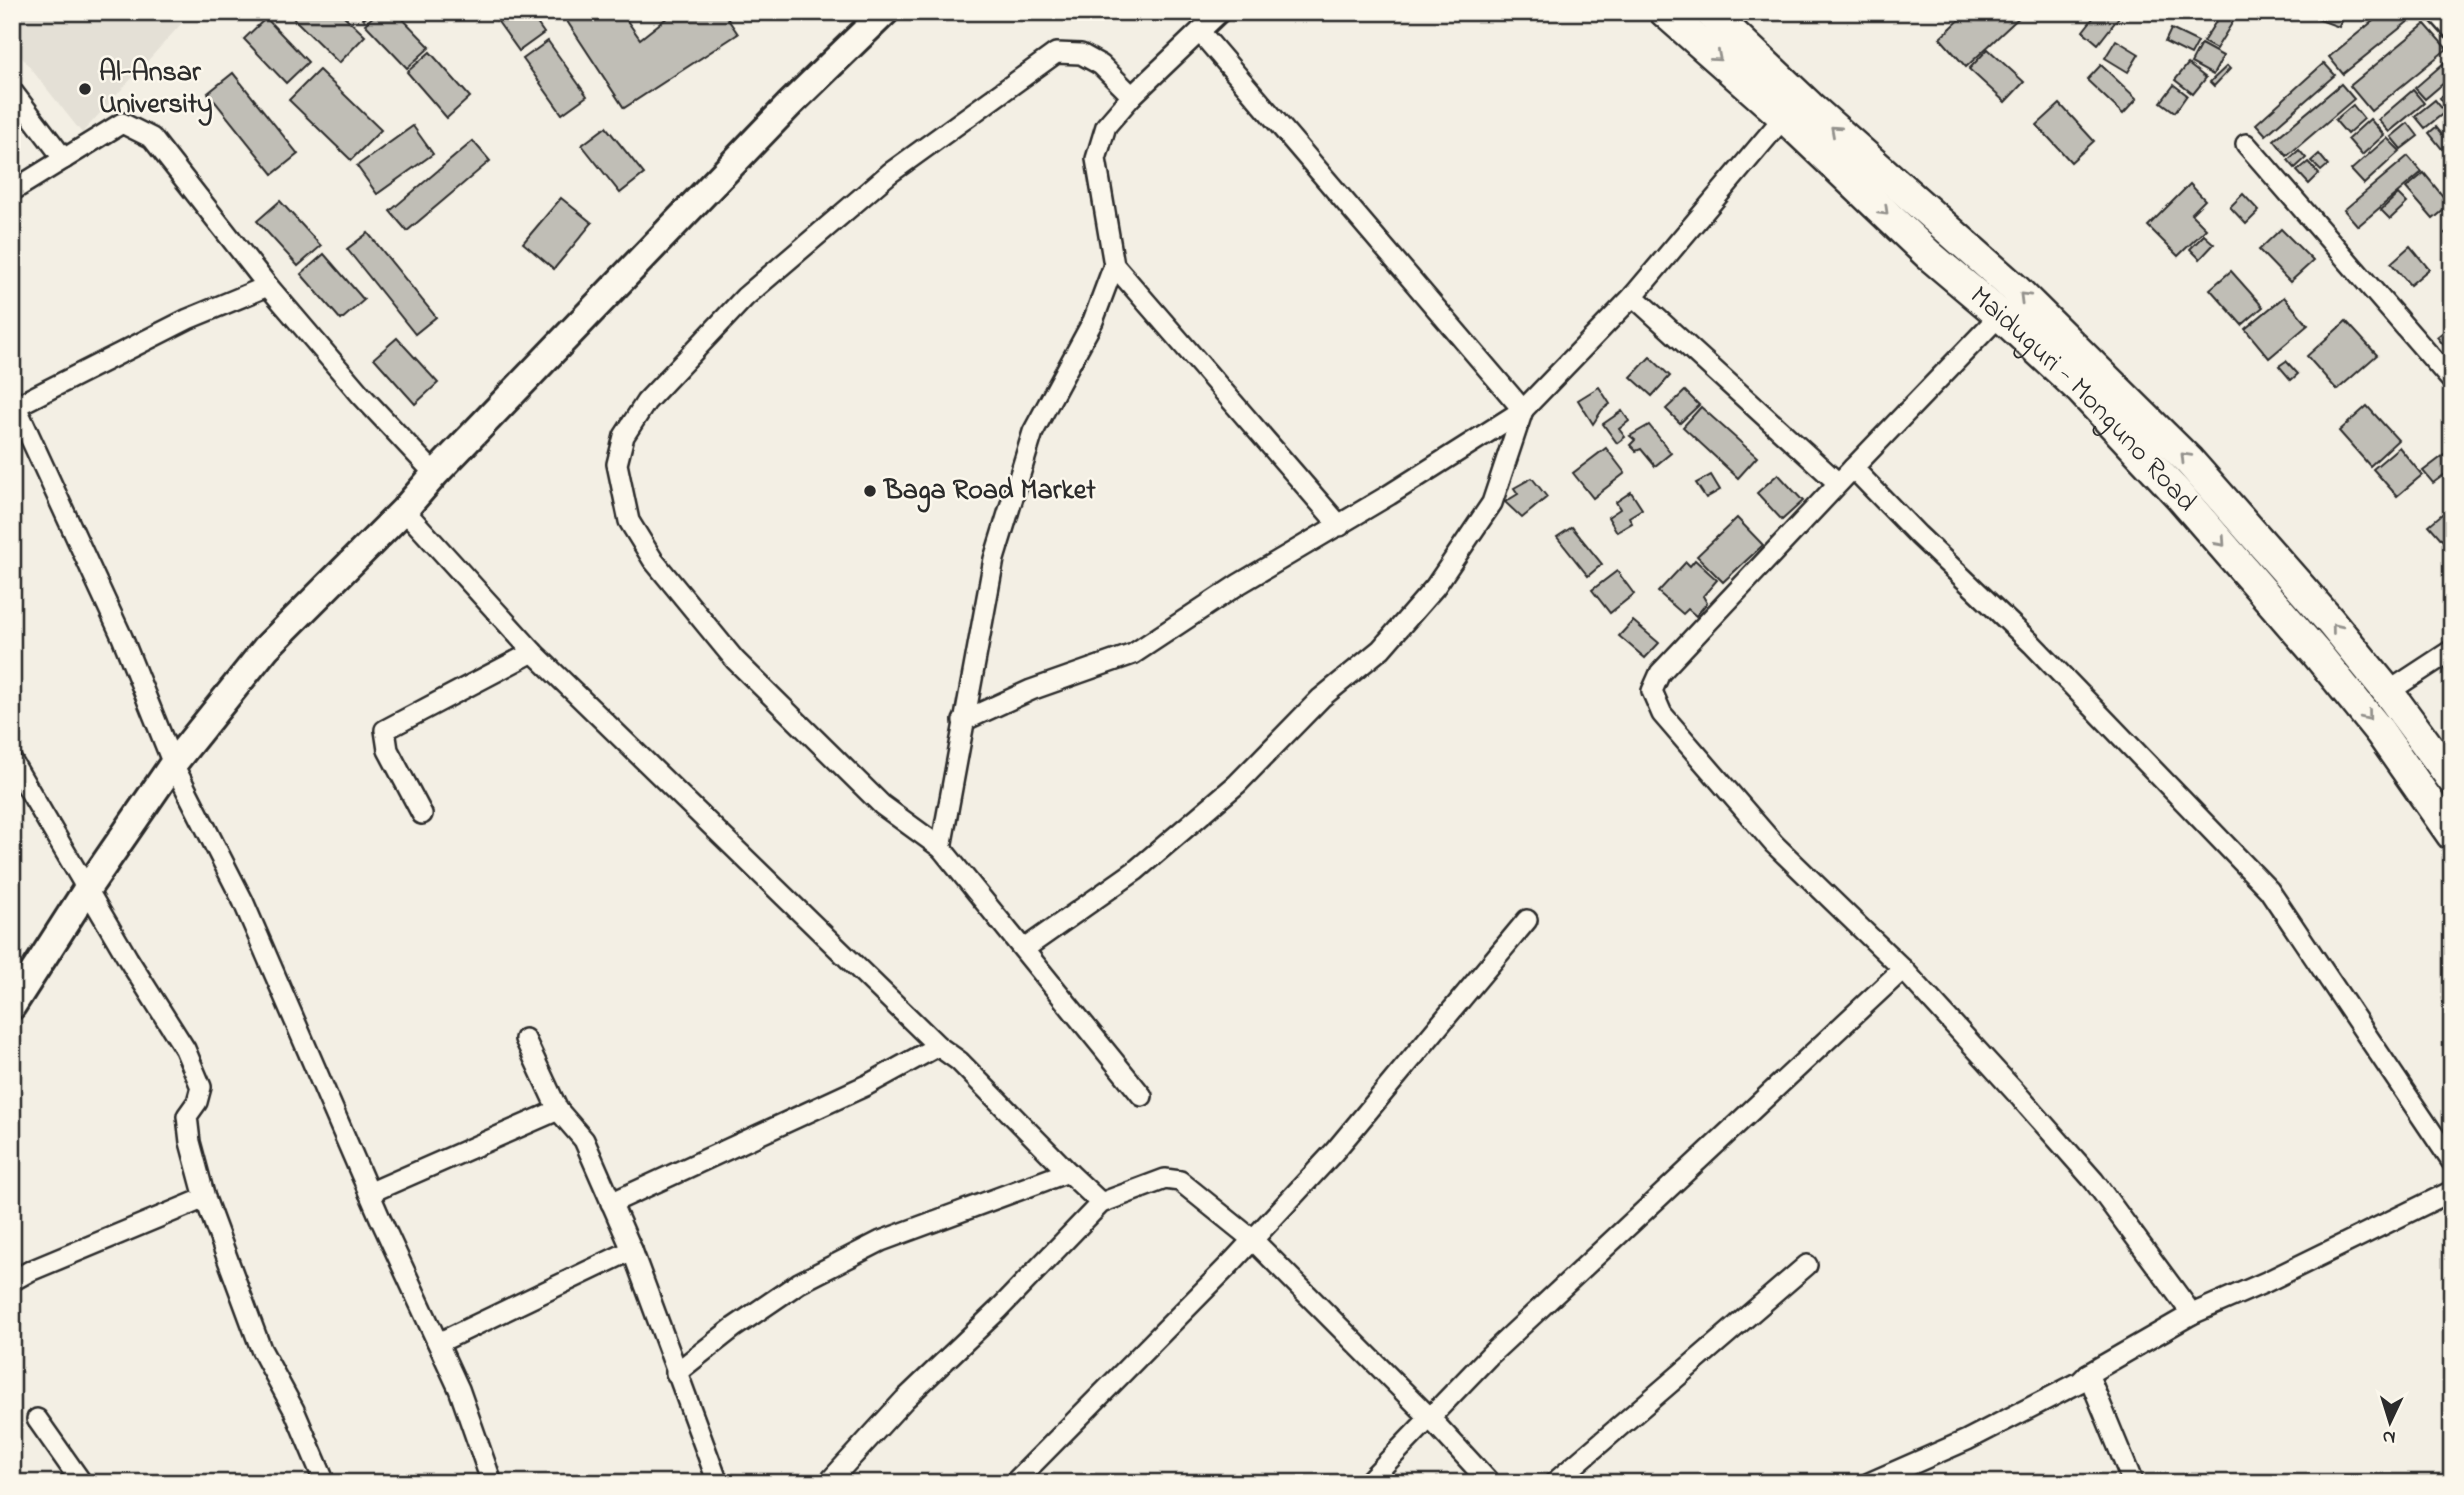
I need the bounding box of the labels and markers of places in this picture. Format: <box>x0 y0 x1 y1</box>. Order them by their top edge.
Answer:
place label: Al-Ansar University <box>99 53 213 126</box>
marker: Al-Ansar University <box>77 81 93 97</box>
place label: Baga Road Market <box>882 471 1096 513</box>
marker: Baga Road Market <box>862 483 878 499</box>

